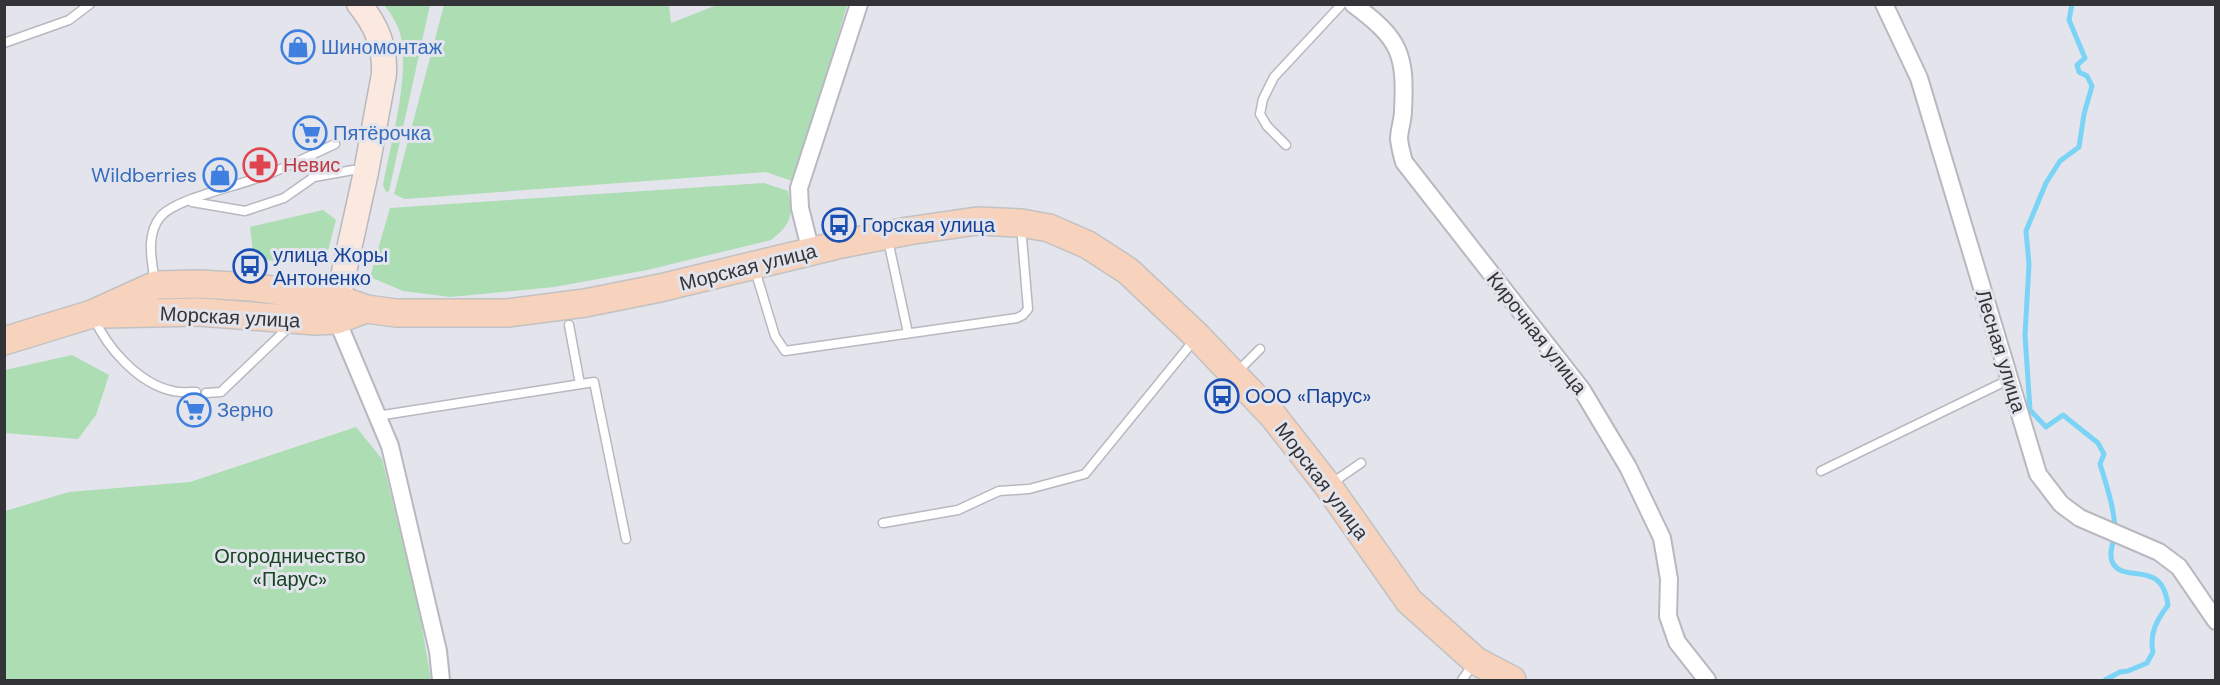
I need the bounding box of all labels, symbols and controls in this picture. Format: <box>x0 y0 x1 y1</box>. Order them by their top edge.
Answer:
shop icon: Шиномонтаж <box>280 29 316 65</box>
place label: Шиномонтаж <box>321 34 443 60</box>
supermarket icon: Пятёрочка <box>292 115 328 151</box>
place label: Пятёрочка <box>333 120 432 146</box>
pharmacy icon: Невис <box>242 147 278 183</box>
place label: Невис <box>283 152 340 178</box>
shop icon: Wildberries <box>202 157 238 193</box>
place label: Wildberries <box>91 162 197 188</box>
bus stop icon: Горская улица <box>821 207 857 243</box>
place label: Горская улица <box>862 212 996 238</box>
street label: Морская улица <box>677 237 820 297</box>
place label: улица Жоры Антоненко <box>273 242 388 291</box>
bus stop icon: улица Жоры Антоненко <box>232 248 268 284</box>
street label: Кирочная улица <box>1481 267 1593 400</box>
street label: Лесная улица <box>1970 286 2032 417</box>
street label: Морская улица <box>159 300 302 334</box>
bus stop icon: ООО «Парус» <box>1204 378 1240 414</box>
place label: ООО «Парус» <box>1245 383 1371 409</box>
supermarket icon: Зерно <box>176 392 212 428</box>
place label: Зерно <box>217 397 274 423</box>
street label: Морская улица <box>1269 417 1375 546</box>
park label: Огородничество «Парус» <box>214 543 366 592</box>

